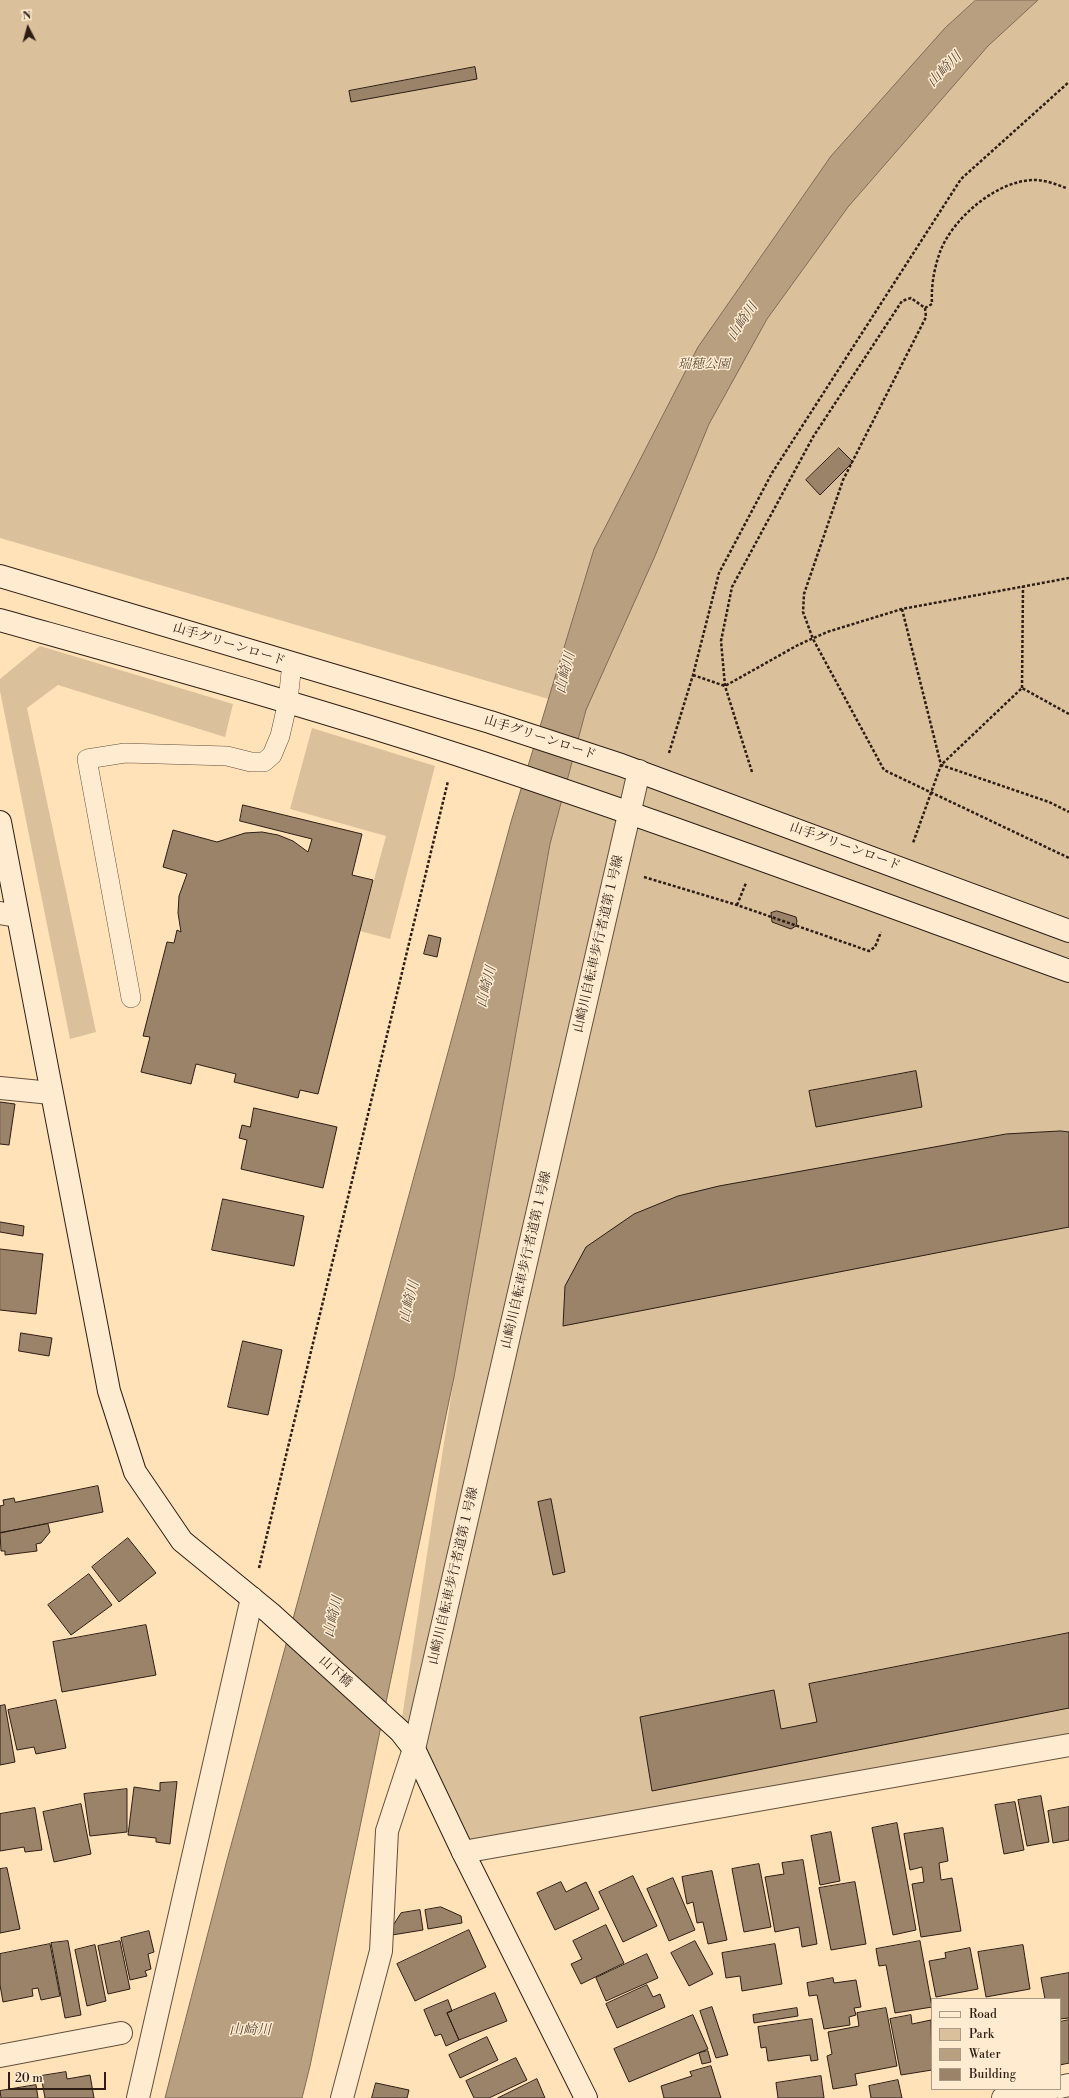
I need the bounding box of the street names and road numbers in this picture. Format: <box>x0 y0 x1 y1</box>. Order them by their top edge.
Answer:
street label: 山手グリーンロード <box>171 620 287 670</box>
street label: 山手グリーンロード <box>482 713 598 763</box>
street label: 山手グリーンロード <box>787 820 903 874</box>
street label: 山崎川自転車歩行者道第１号線 <box>571 854 627 1034</box>
street label: 山崎川自転車歩行者道第１号線 <box>499 1170 555 1350</box>
street label: 山崎川自転車歩行者道第１号線 <box>426 1486 482 1666</box>
street label: 山下橋 <box>315 1653 355 1691</box>

